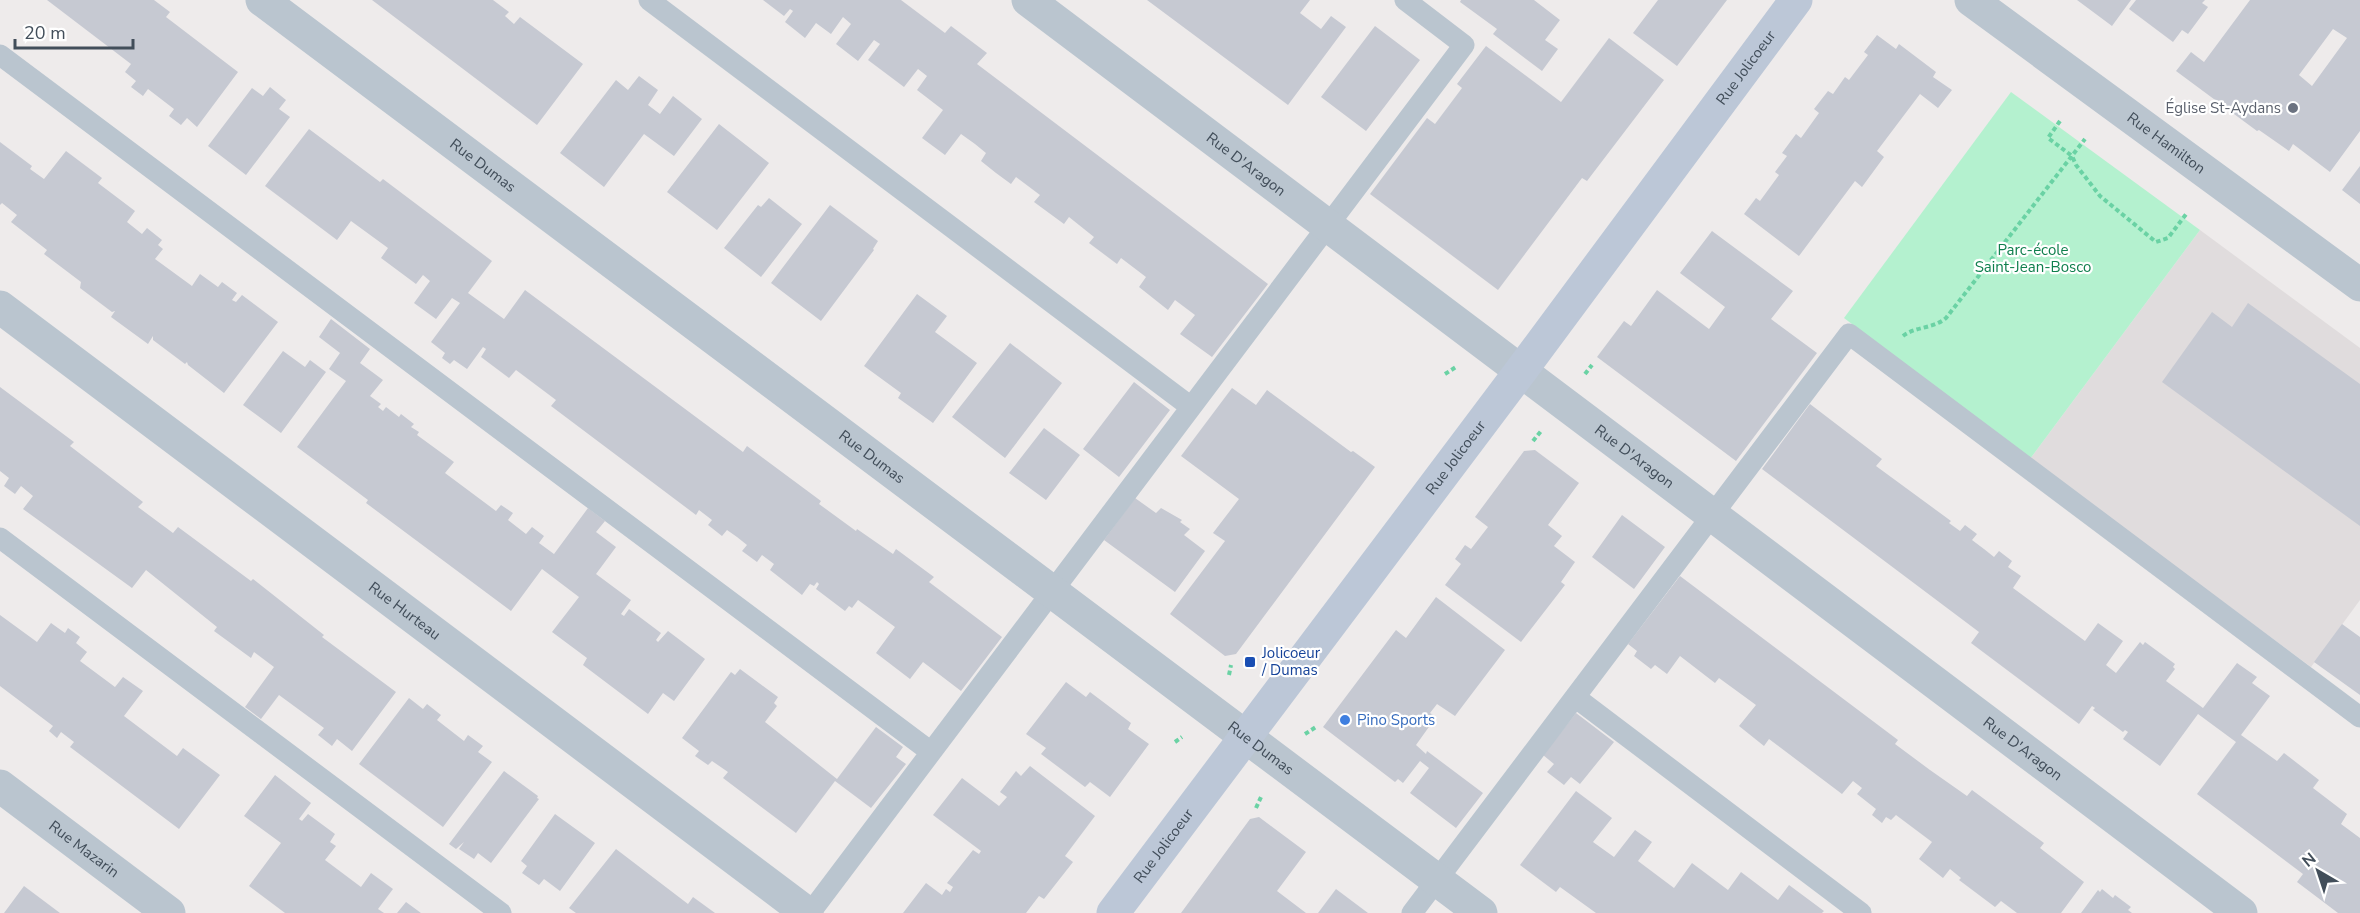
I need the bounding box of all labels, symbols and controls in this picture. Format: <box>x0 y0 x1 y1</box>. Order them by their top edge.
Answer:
scale bar <box>15 12 134 50</box>
text: 20 m <box>24 21 66 45</box>
street label: Rue Jolicoeur <box>1711 26 1781 109</box>
place label: Église St-Aydans <box>2166 98 2281 118</box>
marker: Église St-Aydans <box>2286 101 2300 115</box>
street label: Rue Hamilton <box>2123 108 2209 178</box>
street label: Rue D'Aragon <box>1202 128 1290 201</box>
street label: Rue Dumas <box>446 134 520 197</box>
park label: Parc-école Saint-Jean-Bosco <box>1975 240 2091 277</box>
street label: Rue Jolicoeur <box>1421 416 1491 499</box>
street label: Rue D'Aragon <box>1591 420 1678 493</box>
street label: Rue Dumas <box>835 425 909 488</box>
street label: Rue Hurteau <box>364 577 445 645</box>
place label: Jolicoeur / Dumas <box>1261 643 1321 680</box>
marker: Jolicoeur / Dumas <box>1243 655 1257 669</box>
place label: Pino Sports <box>1357 710 1435 730</box>
street label: Rue D'Aragon <box>1979 712 2067 785</box>
marker: Pino Sports <box>1338 713 1352 727</box>
street label: Rue Dumas <box>1224 717 1298 779</box>
street label: Rue Jolicoeur <box>1129 804 1198 887</box>
street label: Rue Mazarin <box>45 816 123 882</box>
north arrow <box>2288 841 2348 901</box>
text: N <box>2298 848 2321 872</box>

